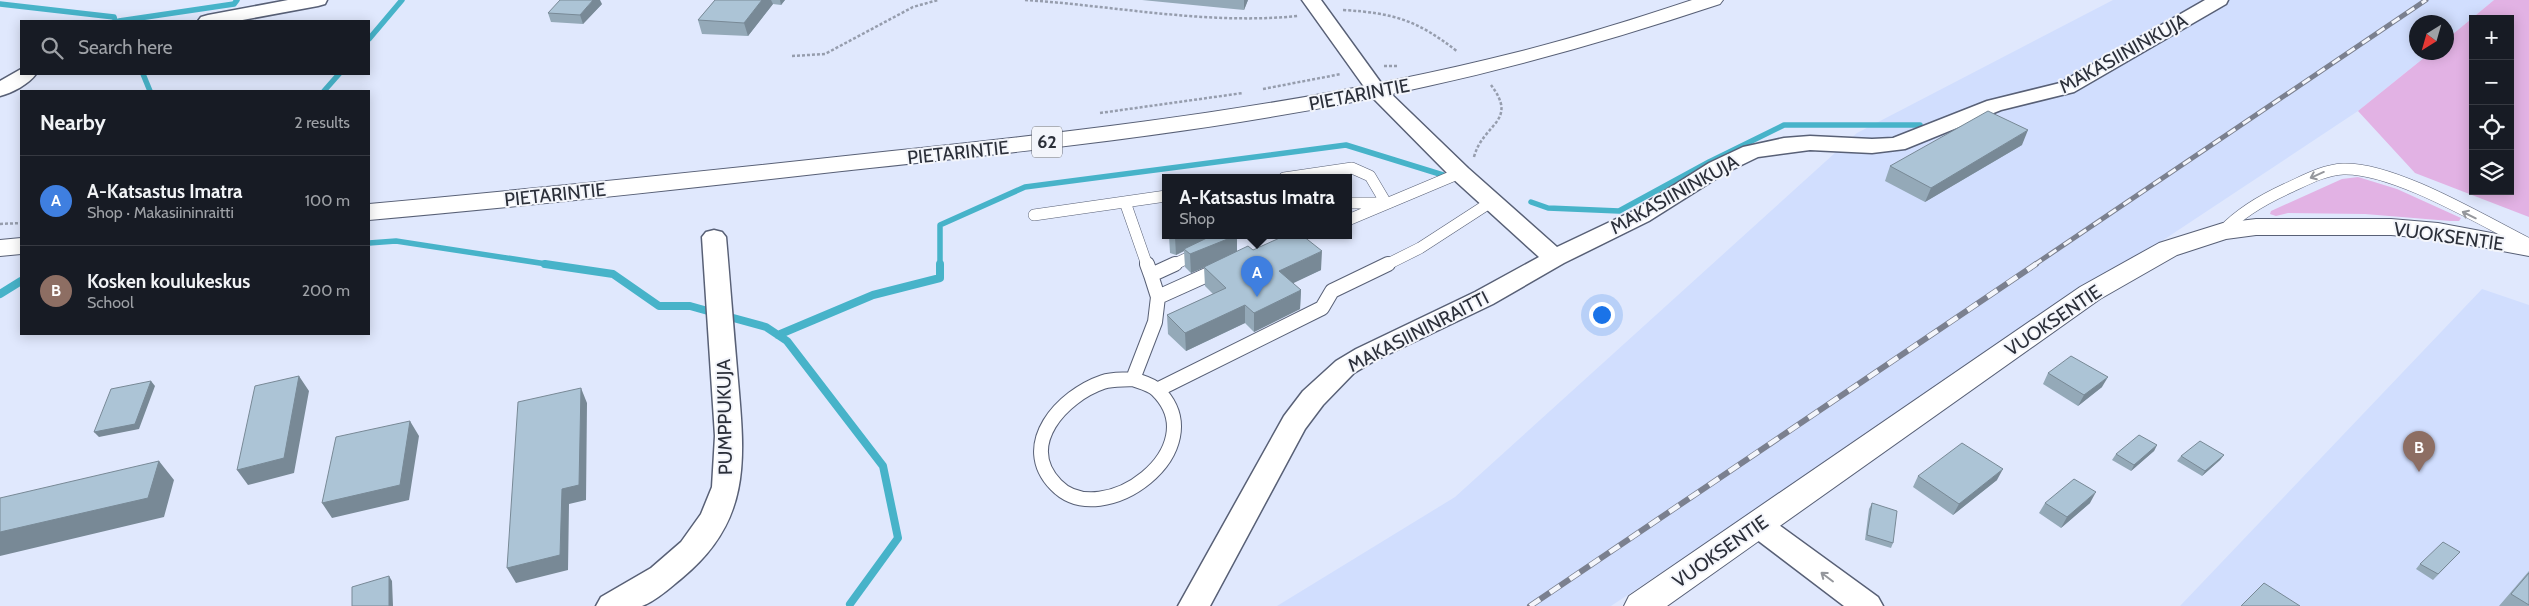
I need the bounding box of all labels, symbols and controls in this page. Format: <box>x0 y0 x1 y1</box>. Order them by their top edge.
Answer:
street label: MAKASIININKUJA <box>2055 9 2192 98</box>
north arrow <box>2409 15 2454 60</box>
map controls <box>2469 15 2514 195</box>
button: + <box>2469 15 2514 60</box>
search box <box>20 20 370 75</box>
icon: search <box>38 34 66 62</box>
text: Search here <box>78 36 172 59</box>
button: − <box>2469 60 2514 105</box>
street label: PIETARINTIE <box>1307 73 1411 116</box>
button: locate <box>2469 105 2514 150</box>
text: Nearby <box>40 110 106 135</box>
text: 2 results <box>294 113 350 132</box>
road number: 62 <box>1032 126 1062 158</box>
street label: PIETARINTIE <box>906 136 1010 169</box>
street label: MAKASIININKUJA <box>1606 150 1743 239</box>
button: layers <box>2469 150 2514 195</box>
one-way arrow <box>2310 171 2325 180</box>
popup <box>1162 174 1352 239</box>
street label: PIETARINTIE <box>503 178 607 211</box>
text: A-Katsastus Imatra <box>87 180 243 203</box>
text: A-Katsastus Imatra <box>1179 186 1335 209</box>
text: A <box>51 191 61 210</box>
text: 100 m <box>305 191 350 210</box>
text: Shop · Makasiininraitti <box>87 203 234 222</box>
text: Shop <box>1179 209 1215 228</box>
one-way arrow <box>2462 210 2477 220</box>
street label: VUOKSENTIE <box>2392 217 2506 256</box>
pin: A <box>1241 256 1273 297</box>
text: Kosken koulukeskus <box>87 270 250 293</box>
street label: VUOKSENTIE <box>2001 280 2106 361</box>
text: B <box>51 281 61 300</box>
text: 200 m <box>302 281 350 300</box>
street label: MAKASIININRAITTI <box>1344 286 1493 377</box>
text: School <box>87 293 134 312</box>
your location <box>1589 302 1615 328</box>
street label: PUMPPUKUJA <box>712 358 737 475</box>
pin: B <box>2403 431 2435 472</box>
street label: VUOKSENTIE <box>1668 510 1772 593</box>
one-way arrow <box>1820 572 1834 582</box>

